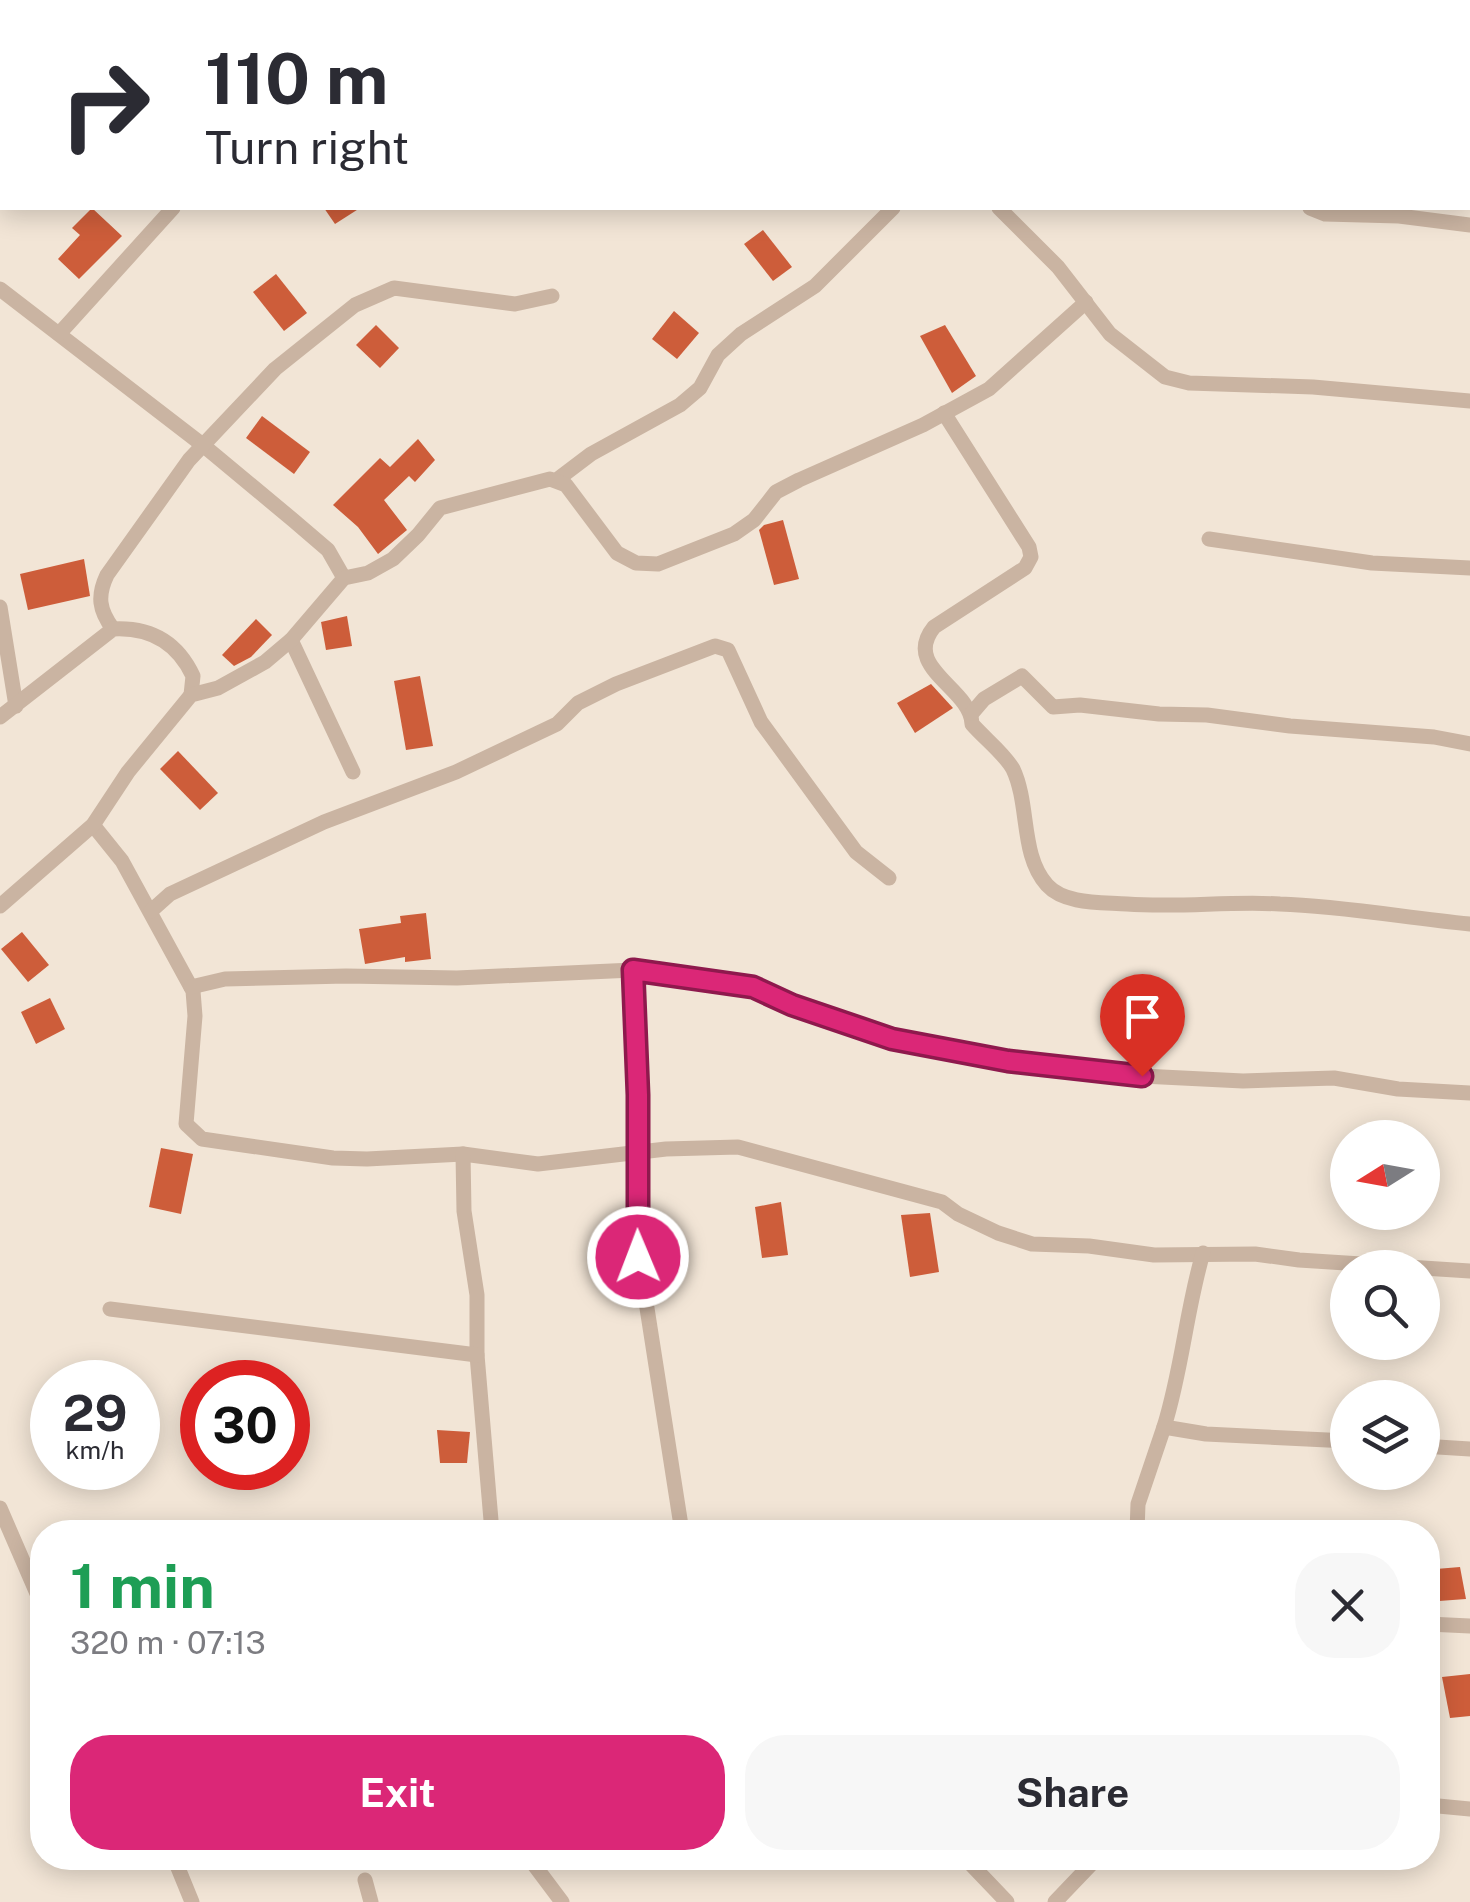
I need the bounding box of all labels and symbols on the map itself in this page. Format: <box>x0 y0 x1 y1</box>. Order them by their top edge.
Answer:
pin <box>1100 974 1185 1077</box>
north arrow <box>1330 1120 1440 1230</box>
position arrow <box>586 1205 690 1309</box>
speed limit sign: 30 <box>180 1360 310 1490</box>

